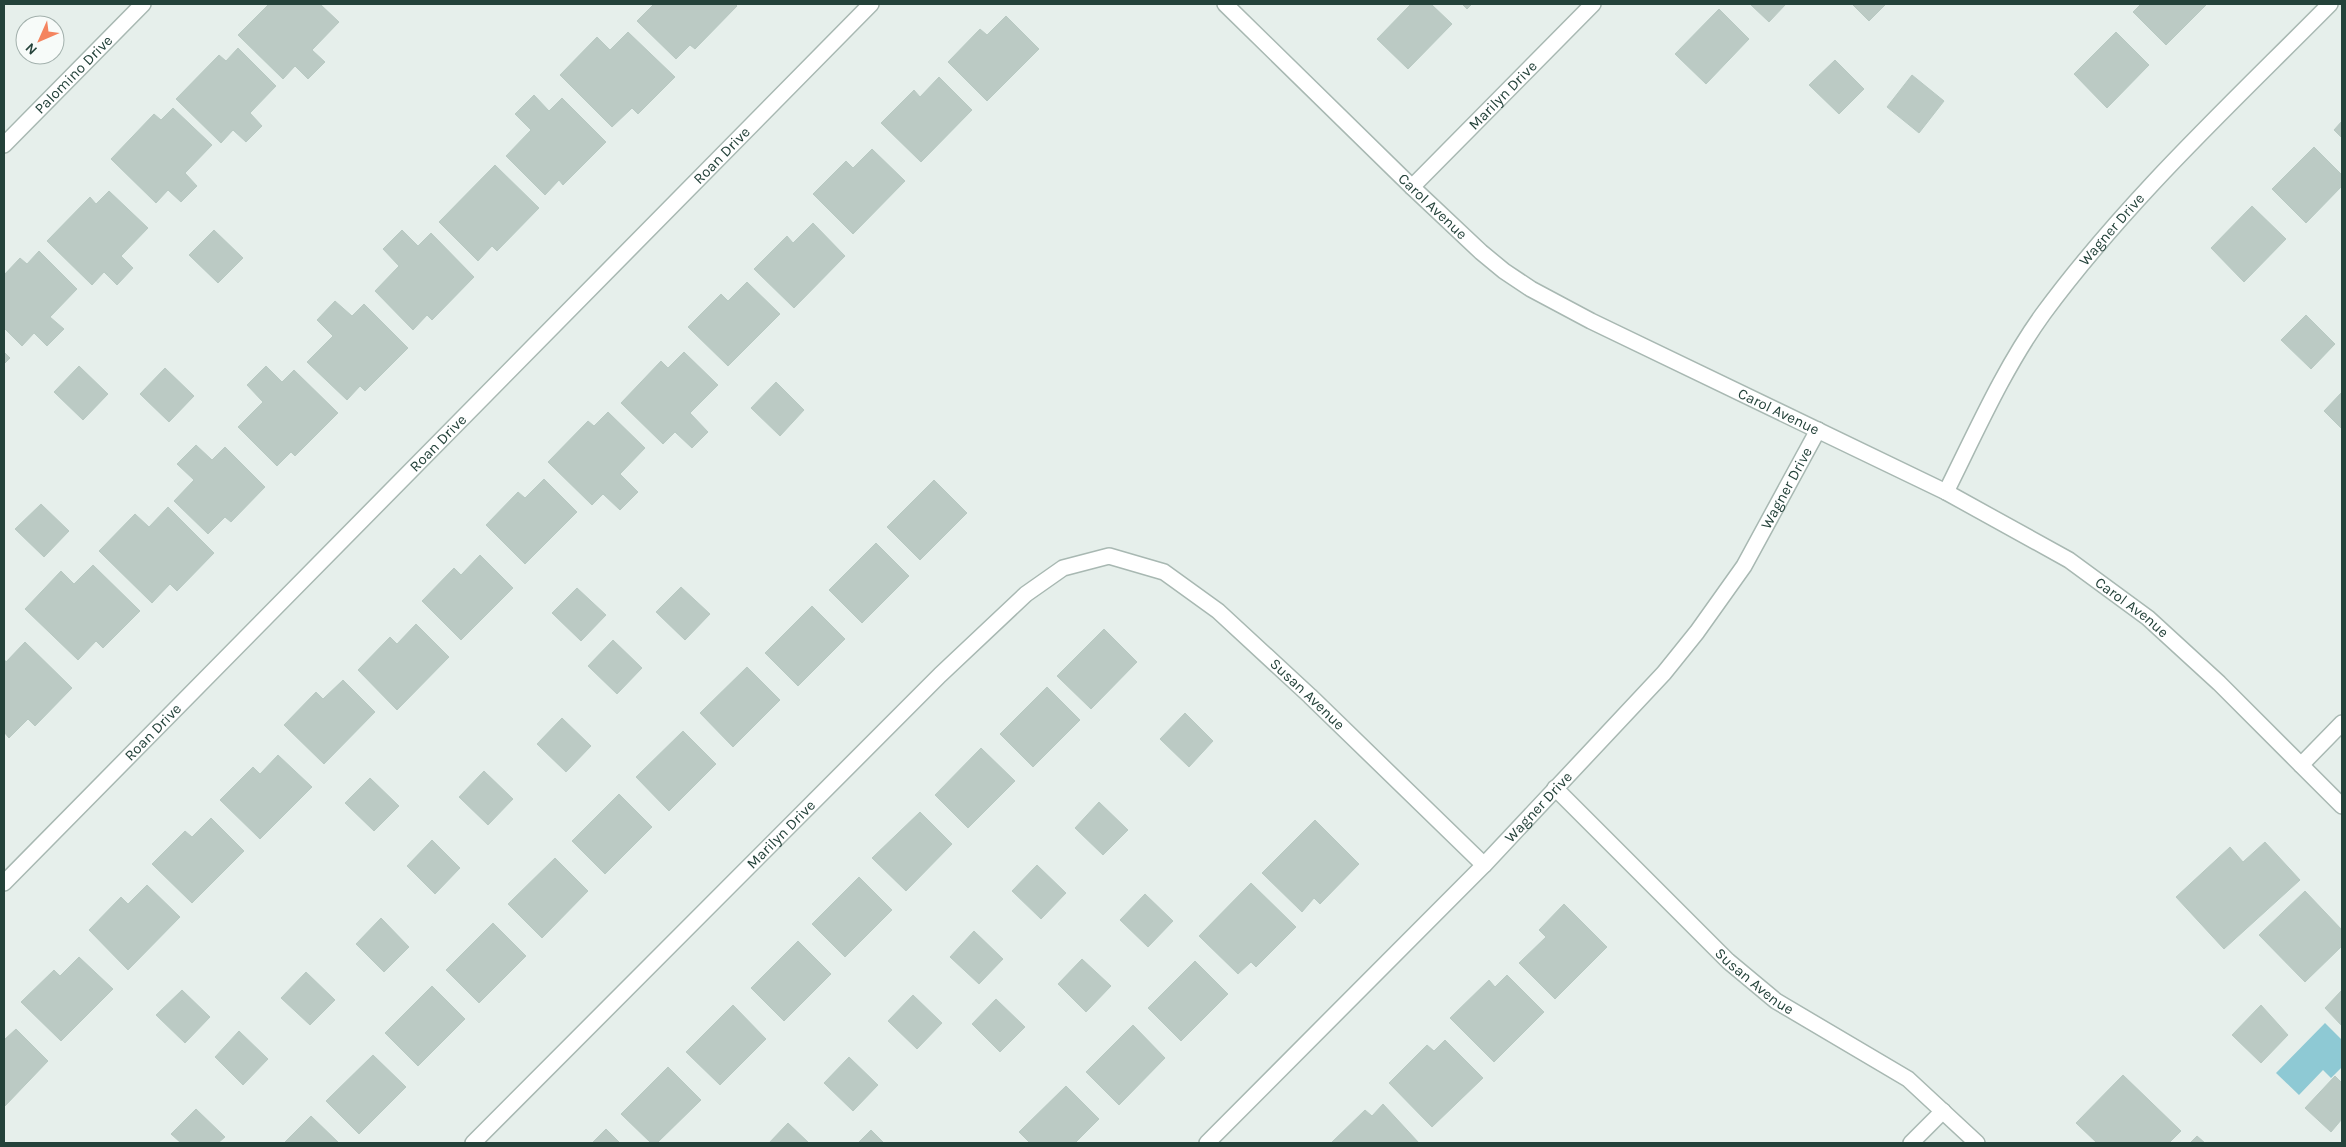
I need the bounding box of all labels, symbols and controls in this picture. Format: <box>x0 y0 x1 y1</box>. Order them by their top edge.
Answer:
north arrow <box>15 15 65 65</box>
street label: Palomino Drive <box>31 31 116 118</box>
text: N <box>22 39 41 58</box>
street label: Marilyn Drive <box>1465 57 1541 134</box>
street label: Roan Drive <box>690 123 754 188</box>
street label: Carol Avenue <box>1394 170 1471 243</box>
street label: Wagner Drive <box>2075 189 2148 269</box>
street label: Carol Avenue <box>1735 384 1822 439</box>
street label: Roan Drive <box>406 411 470 475</box>
street label: Wagner Drive <box>1757 444 1816 532</box>
street label: Carol Avenue <box>2092 573 2172 641</box>
street label: Susan Avenue <box>1266 655 1349 734</box>
street label: Roan Drive <box>121 700 185 765</box>
street label: Wagner Drive <box>1501 768 1576 846</box>
street label: Marilyn Drive <box>743 796 819 873</box>
street label: Susan Avenue <box>1711 944 1797 1018</box>

